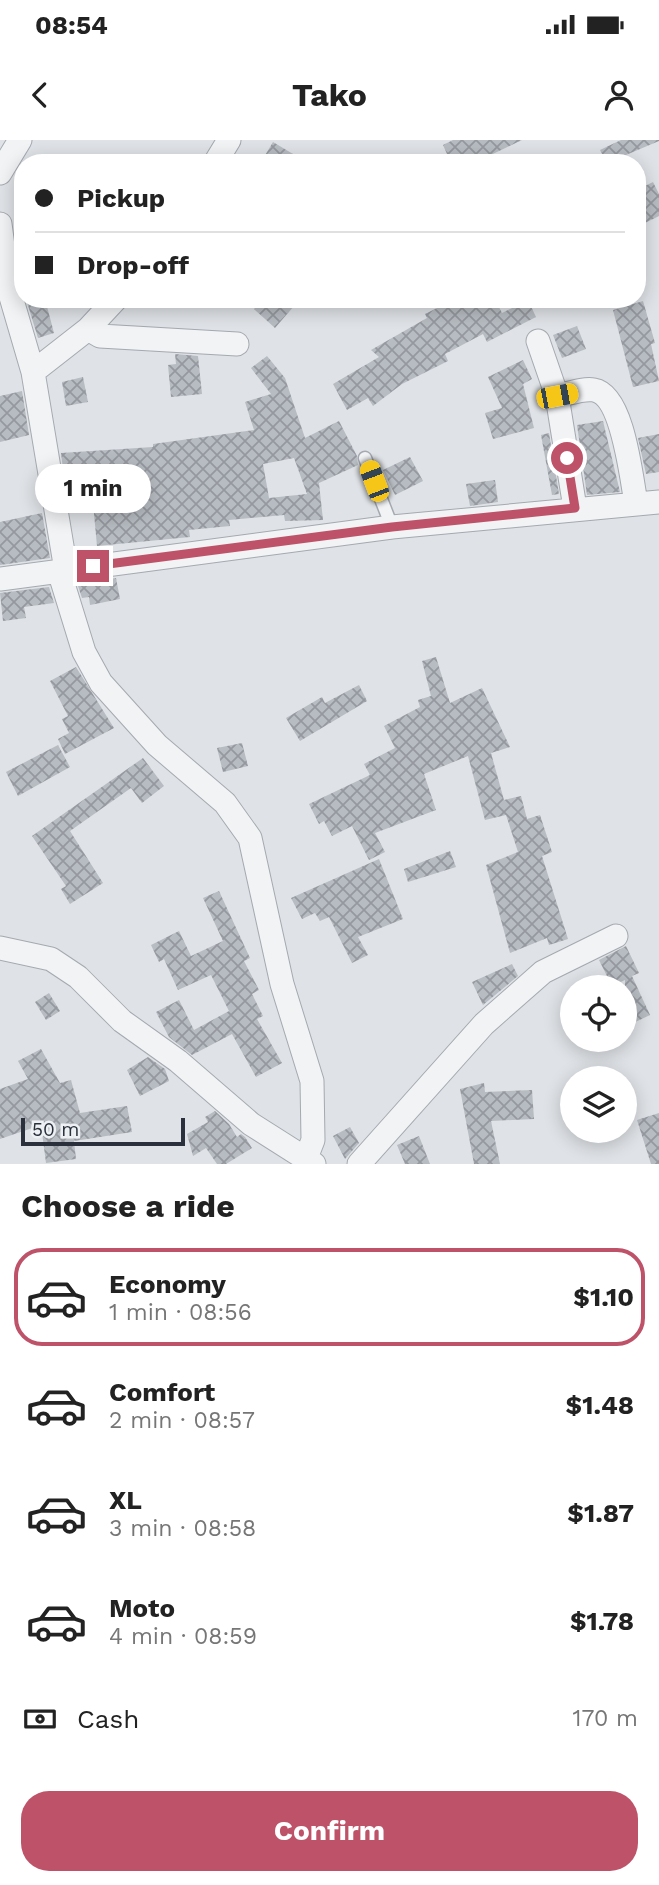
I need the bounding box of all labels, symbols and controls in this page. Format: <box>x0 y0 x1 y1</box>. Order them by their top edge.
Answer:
text: 08:54 <box>35 10 108 40</box>
icon: back <box>21 76 59 114</box>
text: Tako <box>292 76 367 114</box>
icon: person <box>600 76 638 114</box>
text: Pickup <box>77 183 165 213</box>
text: Drop-off <box>77 250 189 280</box>
car <box>535 382 580 410</box>
route start <box>551 442 583 474</box>
car <box>357 458 392 504</box>
callout: 1 min <box>35 464 151 514</box>
text: 1 min <box>63 475 123 502</box>
route end <box>77 550 109 582</box>
map controls <box>560 975 637 1143</box>
button: locate <box>560 975 637 1052</box>
button: layers <box>560 1066 637 1143</box>
scale bar <box>21 1115 186 1147</box>
text: 50 m <box>32 1118 79 1141</box>
text: Choose a ride <box>21 1187 235 1225</box>
icon: car <box>25 1266 88 1329</box>
text: Economy <box>109 1269 226 1299</box>
text: $1.10 <box>573 1282 634 1312</box>
text: 1 min · 08:56 <box>109 1299 252 1326</box>
icon: car <box>25 1374 88 1437</box>
text: Comfort <box>109 1377 215 1407</box>
text: $1.48 <box>566 1390 634 1420</box>
text: 2 min · 08:57 <box>109 1407 255 1434</box>
icon: car <box>25 1482 88 1545</box>
text: XL <box>109 1485 142 1515</box>
text: $1.87 <box>567 1498 634 1528</box>
text: 3 min · 08:58 <box>109 1515 256 1542</box>
icon: car <box>25 1590 88 1653</box>
text: Moto <box>109 1593 175 1623</box>
text: $1.78 <box>570 1606 634 1636</box>
text: 4 min · 08:59 <box>109 1623 257 1650</box>
icon: cash <box>21 1700 59 1738</box>
text: Cash <box>77 1704 139 1734</box>
text: 170 m <box>573 1705 638 1732</box>
button: Confirm <box>21 1791 638 1871</box>

